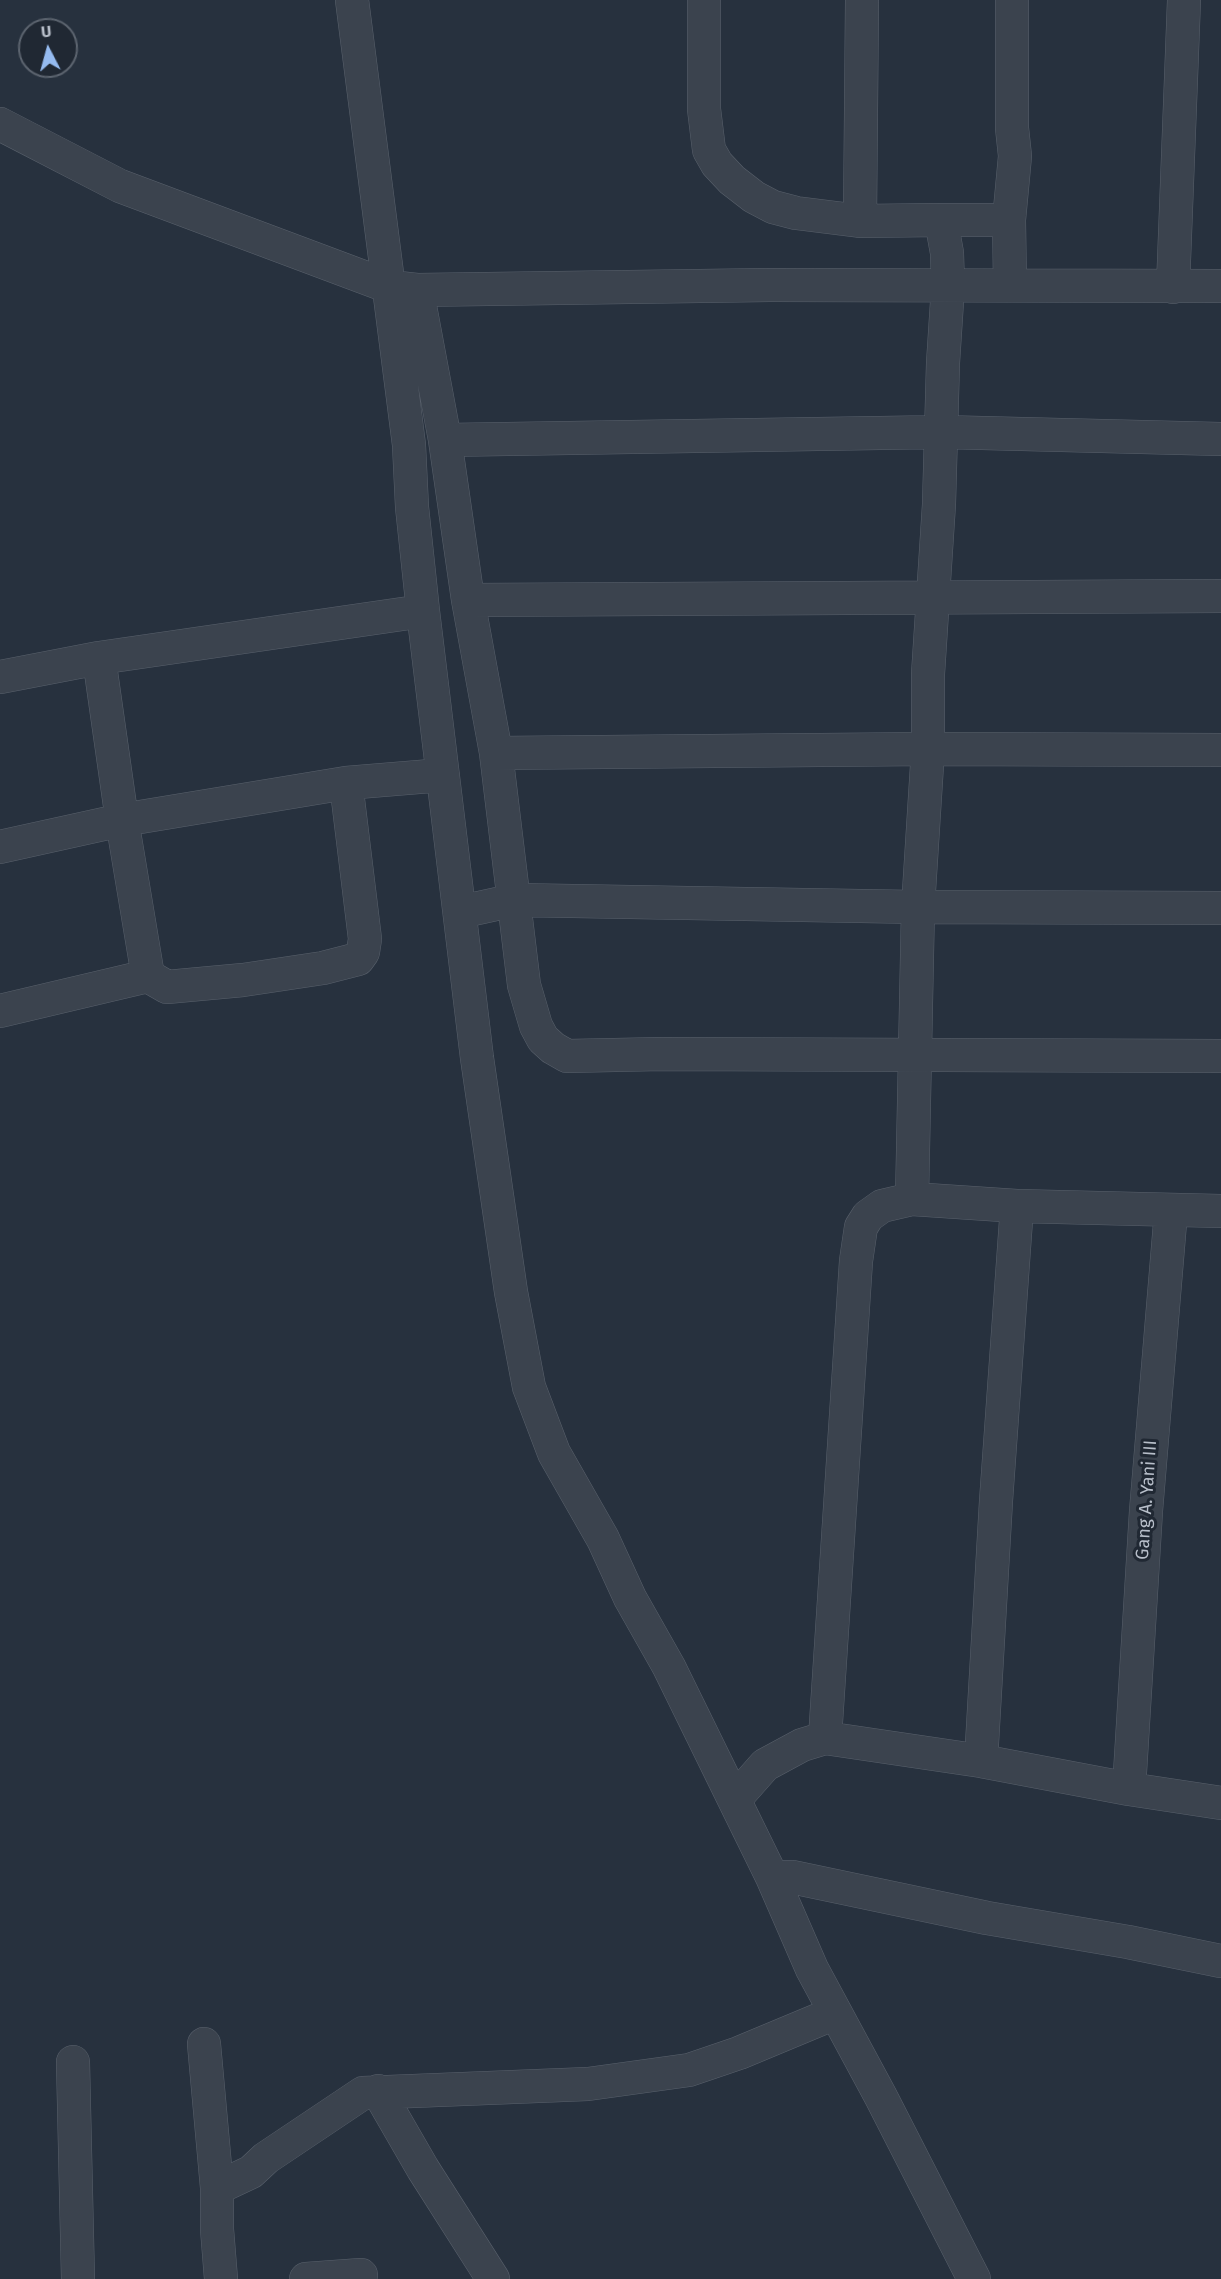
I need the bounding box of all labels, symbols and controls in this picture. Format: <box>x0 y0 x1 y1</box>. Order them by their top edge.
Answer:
north arrow <box>18 18 78 78</box>
text: U <box>40 22 52 42</box>
street label: Gang A. Yani III <box>1132 1439 1162 1561</box>

